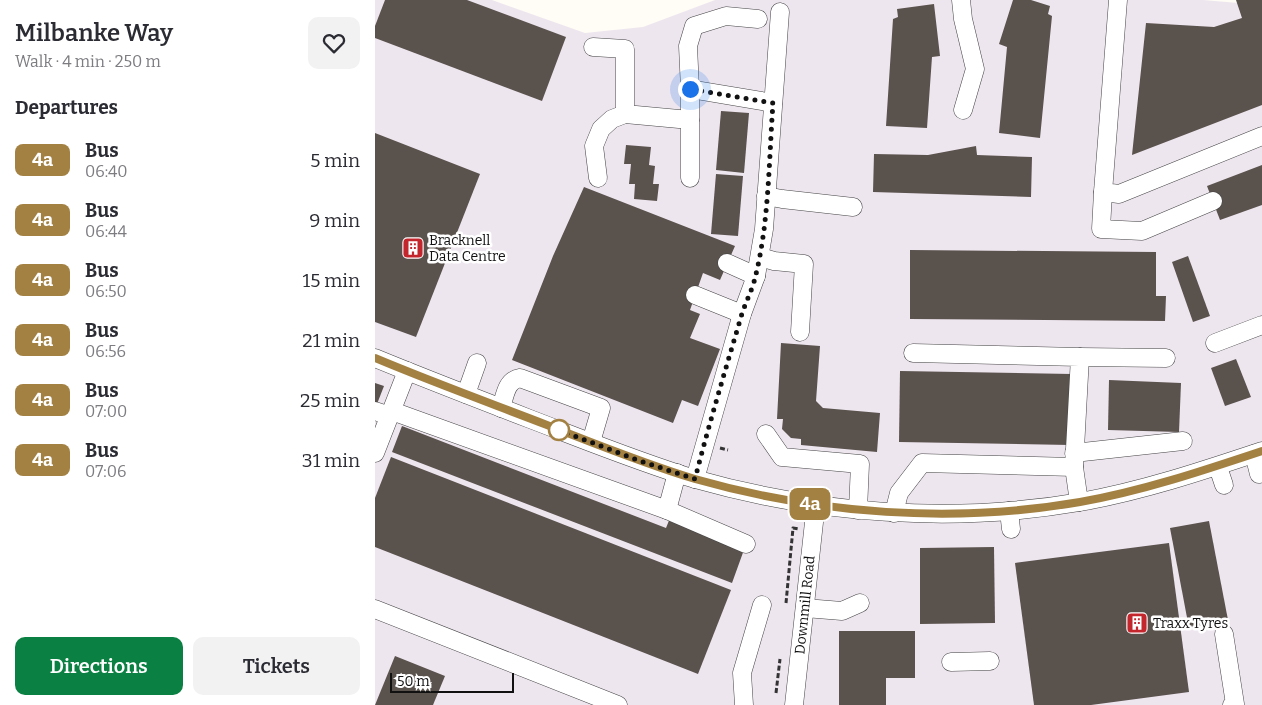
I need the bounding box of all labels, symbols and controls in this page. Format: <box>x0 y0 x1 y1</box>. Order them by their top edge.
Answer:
button: heart <box>308 17 360 69</box>
text: Milbanke Way <box>15 19 173 47</box>
text: Walk · 4 min · 250 m <box>15 52 161 71</box>
your location <box>678 77 703 102</box>
text: Departures <box>15 96 118 119</box>
text: Bus <box>85 139 119 162</box>
text: 4a <box>32 149 53 171</box>
text: 5 min <box>310 149 360 172</box>
text: 06:40 <box>85 162 128 181</box>
text: Bus <box>85 199 119 222</box>
text: 4a <box>32 209 53 231</box>
text: 9 min <box>309 209 360 232</box>
text: 06:44 <box>85 222 127 241</box>
place label: Bracknell Data Centre <box>429 232 506 265</box>
building icon: Bracknell Data Centre <box>401 236 425 260</box>
text: Bus <box>85 259 119 282</box>
text: 4a <box>32 269 53 291</box>
text: 15 min <box>303 269 360 292</box>
text: 06:50 <box>85 282 127 301</box>
text: Bus <box>85 319 119 342</box>
text: 4a <box>32 329 53 351</box>
text: 21 min <box>302 329 360 352</box>
text: 06:56 <box>85 342 126 361</box>
text: Bus <box>85 379 119 402</box>
text: 4a <box>32 389 53 411</box>
text: 25 min <box>300 389 360 412</box>
text: 07:00 <box>85 402 127 421</box>
unlabelled marker <box>548 419 570 441</box>
text: Bus <box>85 439 119 462</box>
text: 4a <box>32 449 53 471</box>
text: 31 min <box>302 449 360 472</box>
text: 07:06 <box>85 462 126 481</box>
line badge: 4a <box>787 488 833 520</box>
text: 4a <box>799 493 821 515</box>
street label: Downmill Road <box>791 555 819 655</box>
building icon: Traxx Tyres <box>1125 611 1149 635</box>
place label: Traxx Tyres <box>1153 615 1228 632</box>
button: Directions <box>15 637 183 695</box>
button: Tickets <box>193 637 360 695</box>
scale bar <box>390 670 514 693</box>
text: 50 m <box>397 673 430 690</box>

